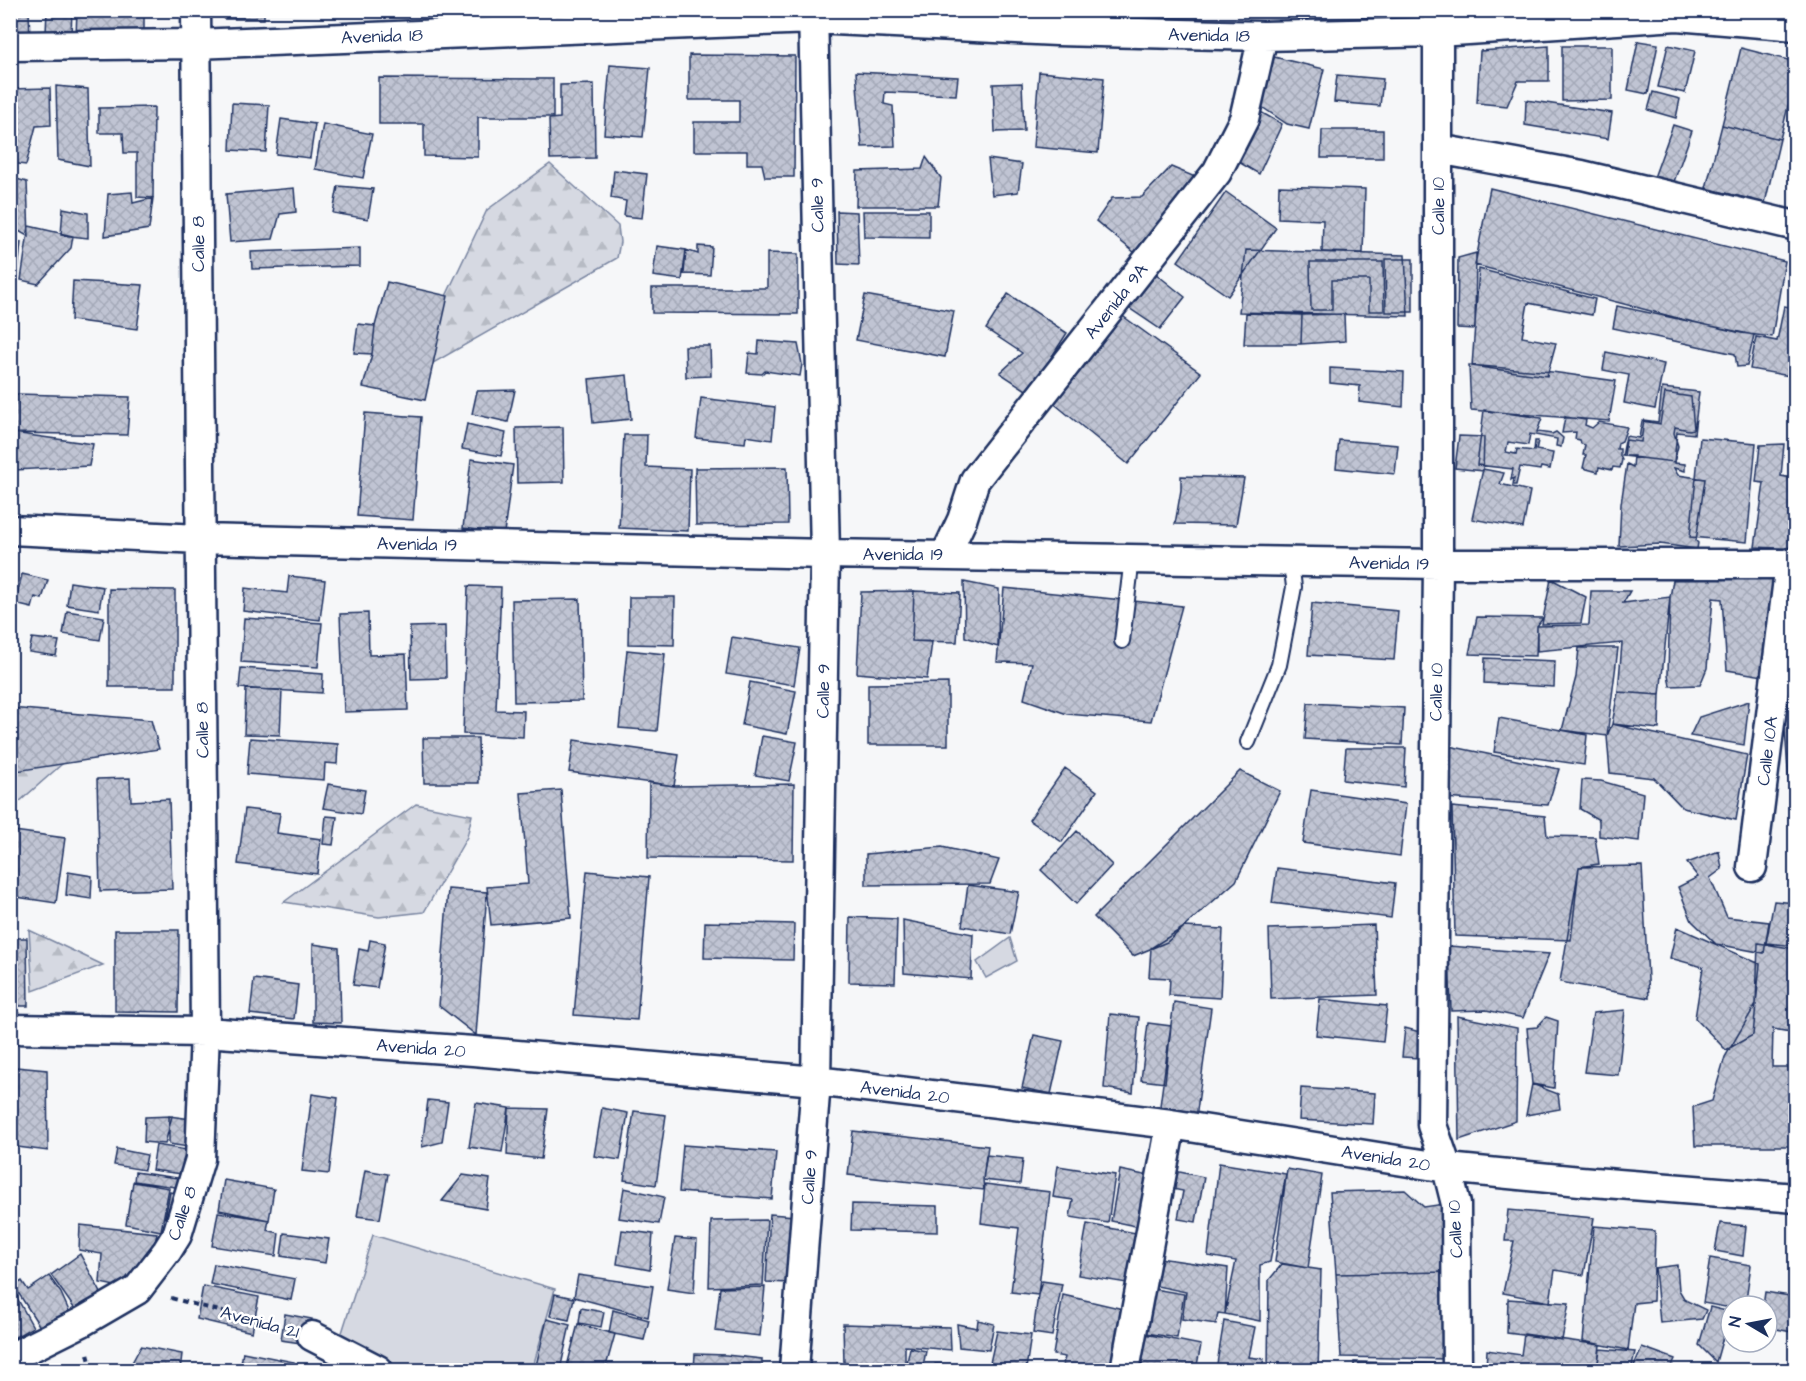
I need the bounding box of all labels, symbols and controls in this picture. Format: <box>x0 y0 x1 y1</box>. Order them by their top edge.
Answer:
street label: Avenida 18 <box>1168 22 1250 49</box>
street label: Avenida 18 <box>341 23 424 50</box>
street label: Calle 9 <box>805 177 830 233</box>
street label: Calle 10 <box>1426 177 1451 235</box>
street label: Calle 8 <box>186 216 211 272</box>
street label: Avenida 9A <box>1079 258 1154 344</box>
street label: Avenida 19 <box>377 531 457 558</box>
street label: Avenida 19 <box>863 542 943 567</box>
street label: Avenida 19 <box>1349 550 1429 577</box>
street label: Calle 9 <box>811 663 836 719</box>
street label: Calle 10 <box>1423 663 1450 721</box>
street label: Calle 8 <box>190 701 215 758</box>
street label: Calle 10A <box>1751 714 1784 787</box>
street label: Avenida 20 <box>375 1033 467 1064</box>
street label: Avenida 20 <box>859 1075 951 1110</box>
street label: Avenida 20 <box>1340 1139 1432 1178</box>
street label: Calle 9 <box>795 1149 824 1205</box>
street label: Calle 8 <box>162 1182 204 1244</box>
street label: Calle 10 <box>1441 1199 1470 1259</box>
north arrow <box>1719 1294 1779 1354</box>
street label: Avenida 21 <box>218 1300 302 1345</box>
text: N <box>1724 1315 1747 1328</box>

